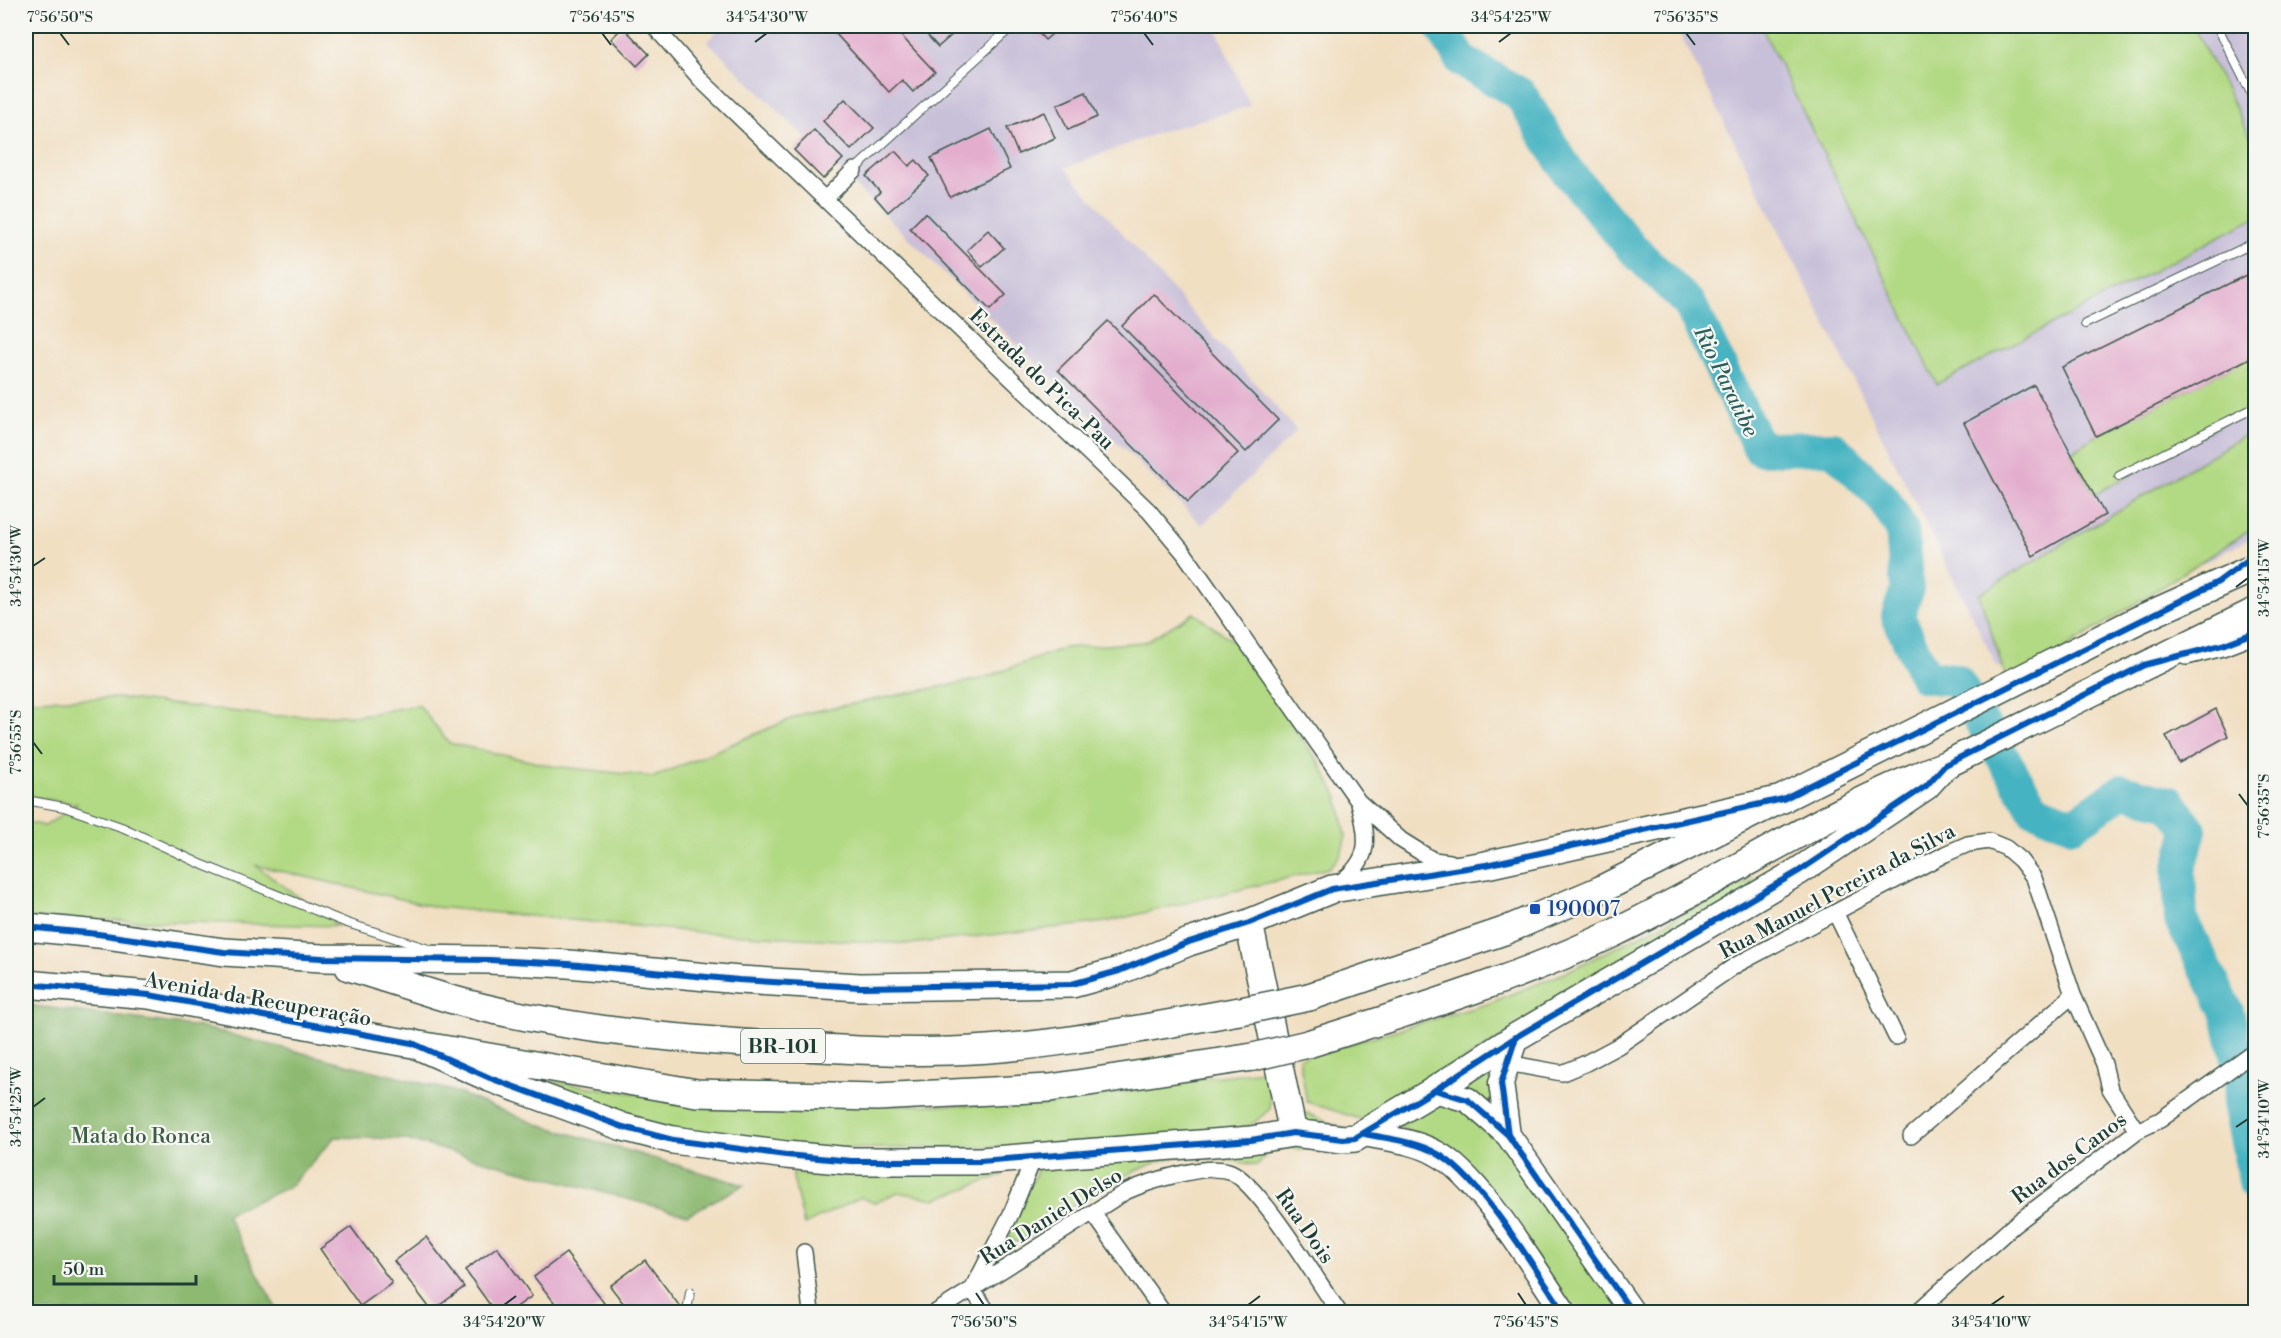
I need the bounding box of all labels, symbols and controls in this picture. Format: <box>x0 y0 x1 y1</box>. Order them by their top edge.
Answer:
text: 7°56'50"S <box>27 8 93 27</box>
text: 7°56'45"S <box>569 8 635 27</box>
text: 34°54'30"W <box>726 8 808 27</box>
text: 7°56'40"S <box>1110 8 1178 27</box>
text: 34°54'25"W <box>1471 8 1551 27</box>
text: 7°56'35"S <box>1654 8 1718 27</box>
street label: Estrada do Pica-Pau <box>963 303 1120 456</box>
water label: Rio Paratibe <box>1687 321 1764 441</box>
text: 34°54'30"W <box>7 525 26 607</box>
text: 34°54'15"W <box>2255 539 2274 617</box>
text: 7°56'55"S <box>7 710 26 774</box>
text: 7°56'35"S <box>2255 774 2274 838</box>
street label: Rua Manuel Pereira da Silva <box>1715 818 1960 965</box>
place label: 190007 <box>1547 897 1621 923</box>
marker: 190007 <box>1528 902 1542 916</box>
street label: Avenida da Recuperação <box>141 967 373 1033</box>
road number: BR-101 <box>741 1029 825 1063</box>
text: 34°54'25"W <box>7 1067 26 1147</box>
text: 34°54'10"W <box>2255 1079 2274 1159</box>
street label: Rua dos Canos <box>2007 1107 2132 1210</box>
park label: Mata do Ronca <box>71 1124 211 1150</box>
street label: Rua Daniel Delso <box>975 1163 1128 1271</box>
street label: Rua Dois <box>1269 1184 1339 1269</box>
scale bar <box>54 1248 196 1286</box>
text: 50 m <box>63 1258 105 1281</box>
text: 34°54'20"W <box>463 1313 545 1332</box>
text: 7°56'50"S <box>951 1313 1017 1332</box>
text: 34°54'15"W <box>1209 1313 1287 1332</box>
text: 7°56'45"S <box>1493 1313 1559 1332</box>
text: 34°54'10"W <box>1951 1313 2031 1332</box>

